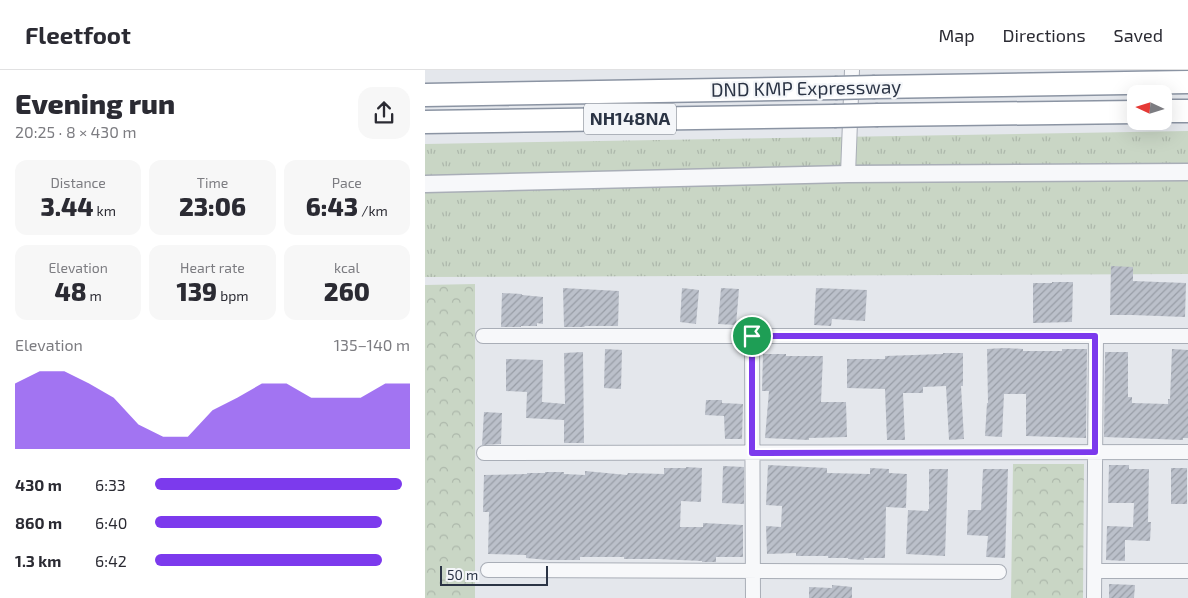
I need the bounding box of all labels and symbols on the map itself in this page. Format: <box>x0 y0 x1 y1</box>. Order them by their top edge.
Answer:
street label: DND KMP Expressway <box>711 74 901 101</box>
north arrow <box>1127 85 1173 130</box>
road number: NH148NA <box>584 104 676 134</box>
pin <box>731 315 773 357</box>
scale bar <box>440 563 547 586</box>

